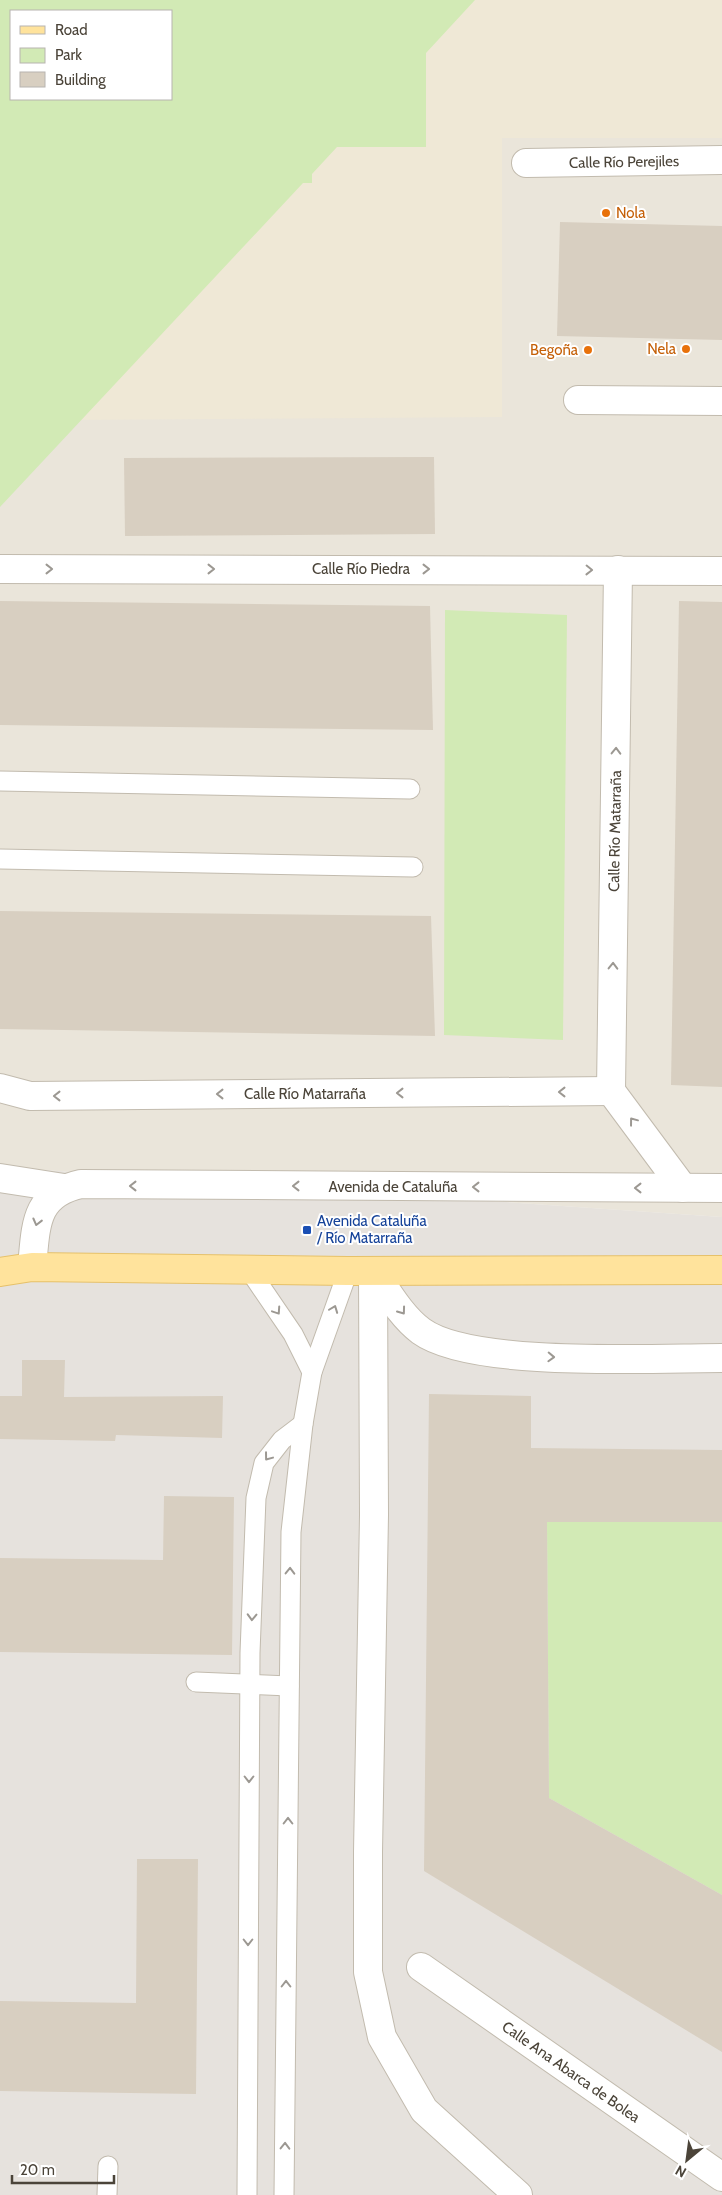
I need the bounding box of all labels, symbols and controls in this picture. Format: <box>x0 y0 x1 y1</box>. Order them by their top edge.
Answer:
legend <box>10 10 172 100</box>
text: Road <box>55 21 88 39</box>
text: Park <box>55 46 82 64</box>
text: Building <box>55 71 106 89</box>
street label: Calle Río Perejiles <box>569 152 679 172</box>
place label: Nola <box>616 204 646 222</box>
marker: Nola <box>600 207 612 219</box>
place label: Nela <box>647 340 677 358</box>
place label: Begoña <box>530 341 579 359</box>
marker: Nela <box>680 343 692 355</box>
marker: Begoña <box>582 344 594 356</box>
street label: Calle Río Piedra <box>312 560 411 578</box>
one-way arrow <box>45 564 53 574</box>
one-way arrow <box>208 564 215 574</box>
one-way arrow <box>422 564 430 574</box>
one-way arrow <box>585 565 593 575</box>
one-way arrow <box>610 746 621 754</box>
street label: Calle Río Matarraña <box>605 769 625 892</box>
one-way arrow <box>608 961 618 969</box>
street label: Calle Río Matarraña <box>244 1085 367 1103</box>
one-way arrow <box>558 1087 566 1097</box>
one-way arrow <box>396 1088 404 1098</box>
one-way arrow <box>216 1089 224 1099</box>
one-way arrow <box>53 1091 61 1101</box>
one-way arrow <box>630 1117 639 1127</box>
street label: Avenida de Cataluña <box>328 1178 458 1196</box>
one-way arrow <box>129 1181 137 1191</box>
one-way arrow <box>292 1181 300 1191</box>
one-way arrow <box>472 1182 480 1192</box>
one-way arrow <box>634 1183 642 1193</box>
place label: Avenida Cataluña / Río Matarraña <box>316 1212 427 1247</box>
one-way arrow <box>33 1218 43 1226</box>
marker: Avenida Cataluña / Río Matarraña <box>301 1224 313 1236</box>
one-way arrow <box>327 1305 338 1314</box>
one-way arrow <box>396 1305 404 1314</box>
one-way arrow <box>271 1306 281 1315</box>
one-way arrow <box>548 1352 555 1362</box>
one-way arrow <box>266 1451 274 1460</box>
one-way arrow <box>285 1567 296 1575</box>
one-way arrow <box>246 1613 257 1621</box>
one-way arrow <box>244 1776 255 1784</box>
one-way arrow <box>283 1817 293 1825</box>
one-way arrow <box>243 1938 254 1946</box>
one-way arrow <box>281 1980 291 1988</box>
street label: Calle Ana Abarca de Bolea <box>499 2018 644 2127</box>
north arrow <box>662 2135 712 2185</box>
one-way arrow <box>280 2142 290 2150</box>
scale bar <box>12 2152 115 2184</box>
text: 20 m <box>20 2161 55 2179</box>
text: N <box>672 2161 689 2182</box>

